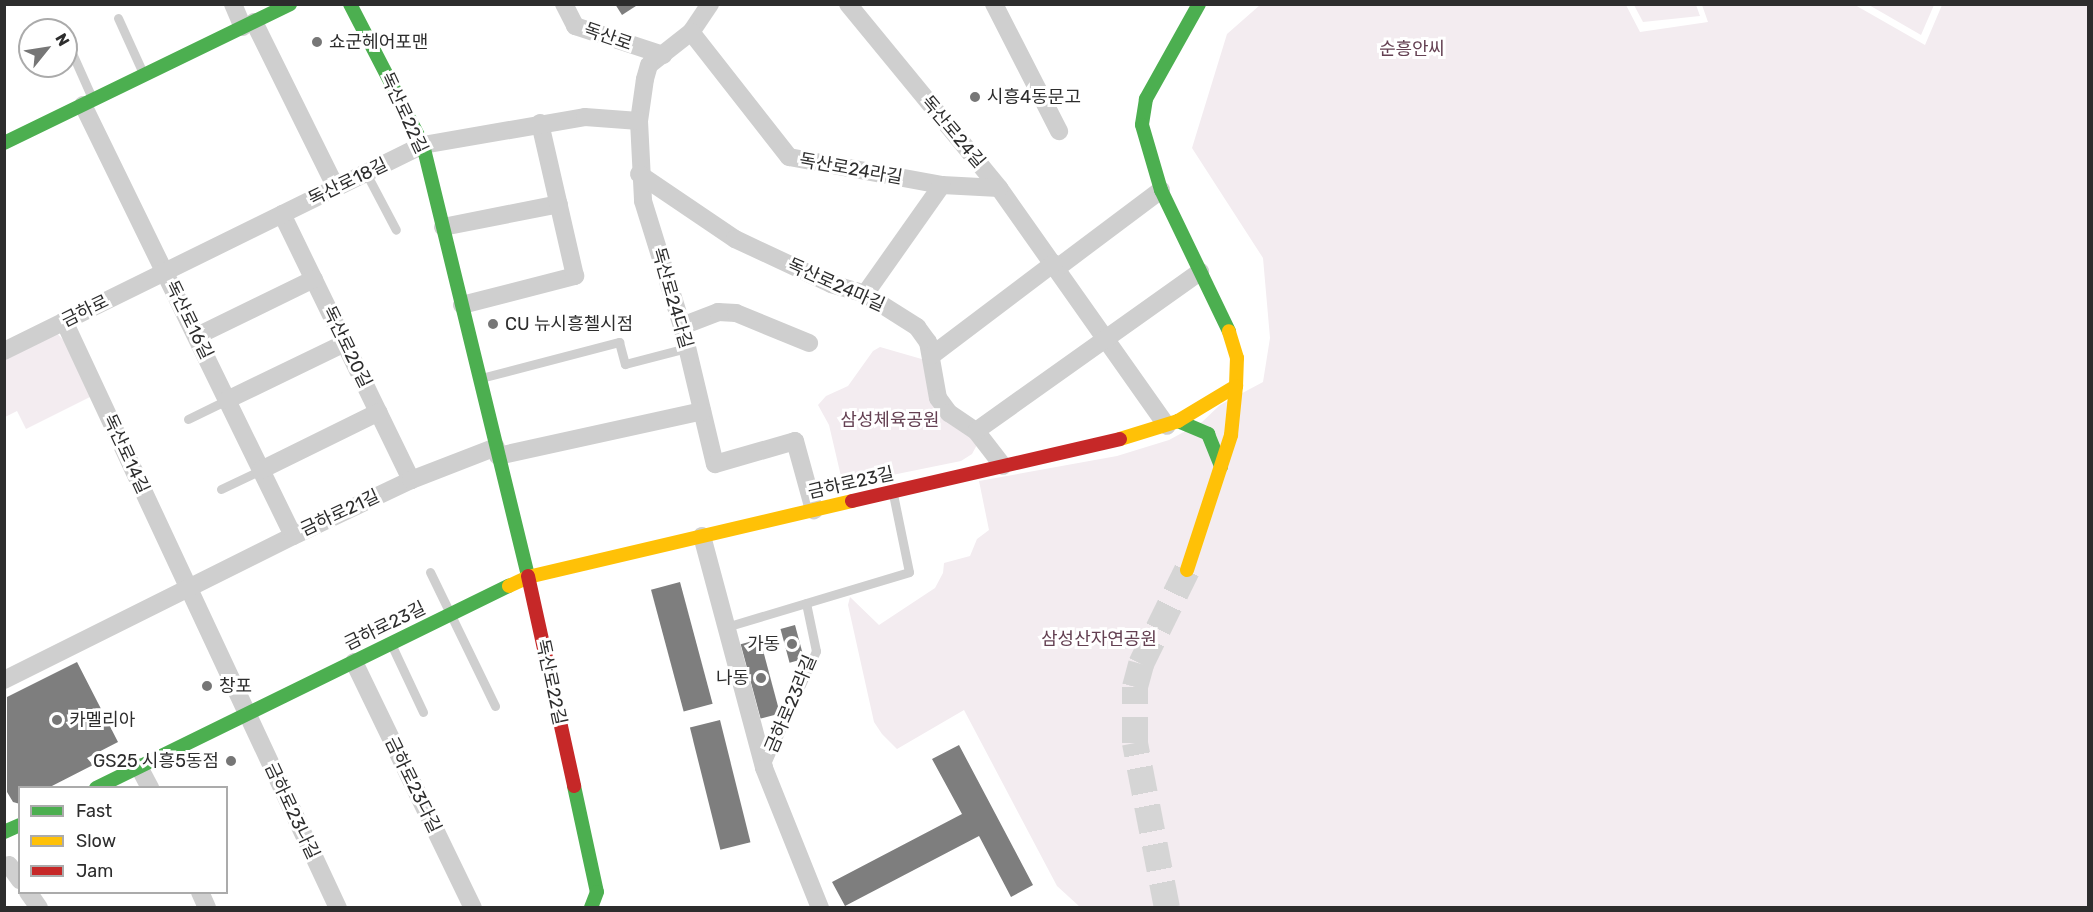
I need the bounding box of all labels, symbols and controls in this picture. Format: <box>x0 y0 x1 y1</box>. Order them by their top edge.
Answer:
north arrow <box>18 18 78 78</box>
street label: 독산로 <box>581 19 635 55</box>
text: N <box>51 30 73 49</box>
place label: 쇼군헤어포맨 <box>329 31 428 53</box>
marker: 쇼군헤어포맨 <box>310 35 324 49</box>
park label: 순흥안씨 <box>1379 38 1445 60</box>
street label: 독산로22길 <box>376 69 432 157</box>
place label: 시흥4동문고 <box>987 86 1081 108</box>
marker: 시흥4동문고 <box>968 90 982 104</box>
street label: 독산로24길 <box>917 91 989 173</box>
street label: 독산로24라길 <box>798 149 904 189</box>
street label: 독산로18길 <box>305 154 391 210</box>
street label: 독산로24다길 <box>647 245 697 351</box>
street label: 독산로24마길 <box>784 254 888 316</box>
street label: 독산로16길 <box>161 277 217 363</box>
street label: 금하로 <box>58 290 112 332</box>
street label: 독산로20길 <box>318 303 376 391</box>
place label: CU 뉴시흥첼시점 <box>505 313 633 335</box>
marker: CU 뉴시흥첼시점 <box>486 317 500 331</box>
park label: 삼성체육공원 <box>840 409 940 431</box>
street label: 독산로14길 <box>98 411 154 497</box>
street label: 금하로23길 <box>806 463 896 503</box>
street label: 금하로21길 <box>297 485 383 541</box>
street label: 금하로23길 <box>341 597 429 655</box>
park label: 삼성산자연공원 <box>1041 628 1157 650</box>
place label: 가동 <box>747 633 780 655</box>
street label: 독산로22길 <box>531 637 571 727</box>
marker: 가동 <box>785 637 799 651</box>
street label: 금하로23라길 <box>761 652 821 756</box>
place label: 나동 <box>716 667 749 689</box>
marker: 나동 <box>754 671 768 685</box>
place label: 창포 <box>219 675 252 697</box>
marker: 창포 <box>200 679 214 693</box>
place label: 카멜리아 <box>69 709 135 731</box>
marker: 카멜리아 <box>50 713 64 727</box>
street label: 금하로23다길 <box>380 733 446 837</box>
place label: GS25 시흥5동점 <box>93 750 219 772</box>
marker: GS25 시흥5동점 <box>224 754 238 768</box>
street label: 금하로23나길 <box>260 759 324 863</box>
legend <box>18 786 228 894</box>
text: Fast <box>76 800 112 822</box>
text: Slow <box>76 830 116 852</box>
text: Jam <box>76 860 113 882</box>

